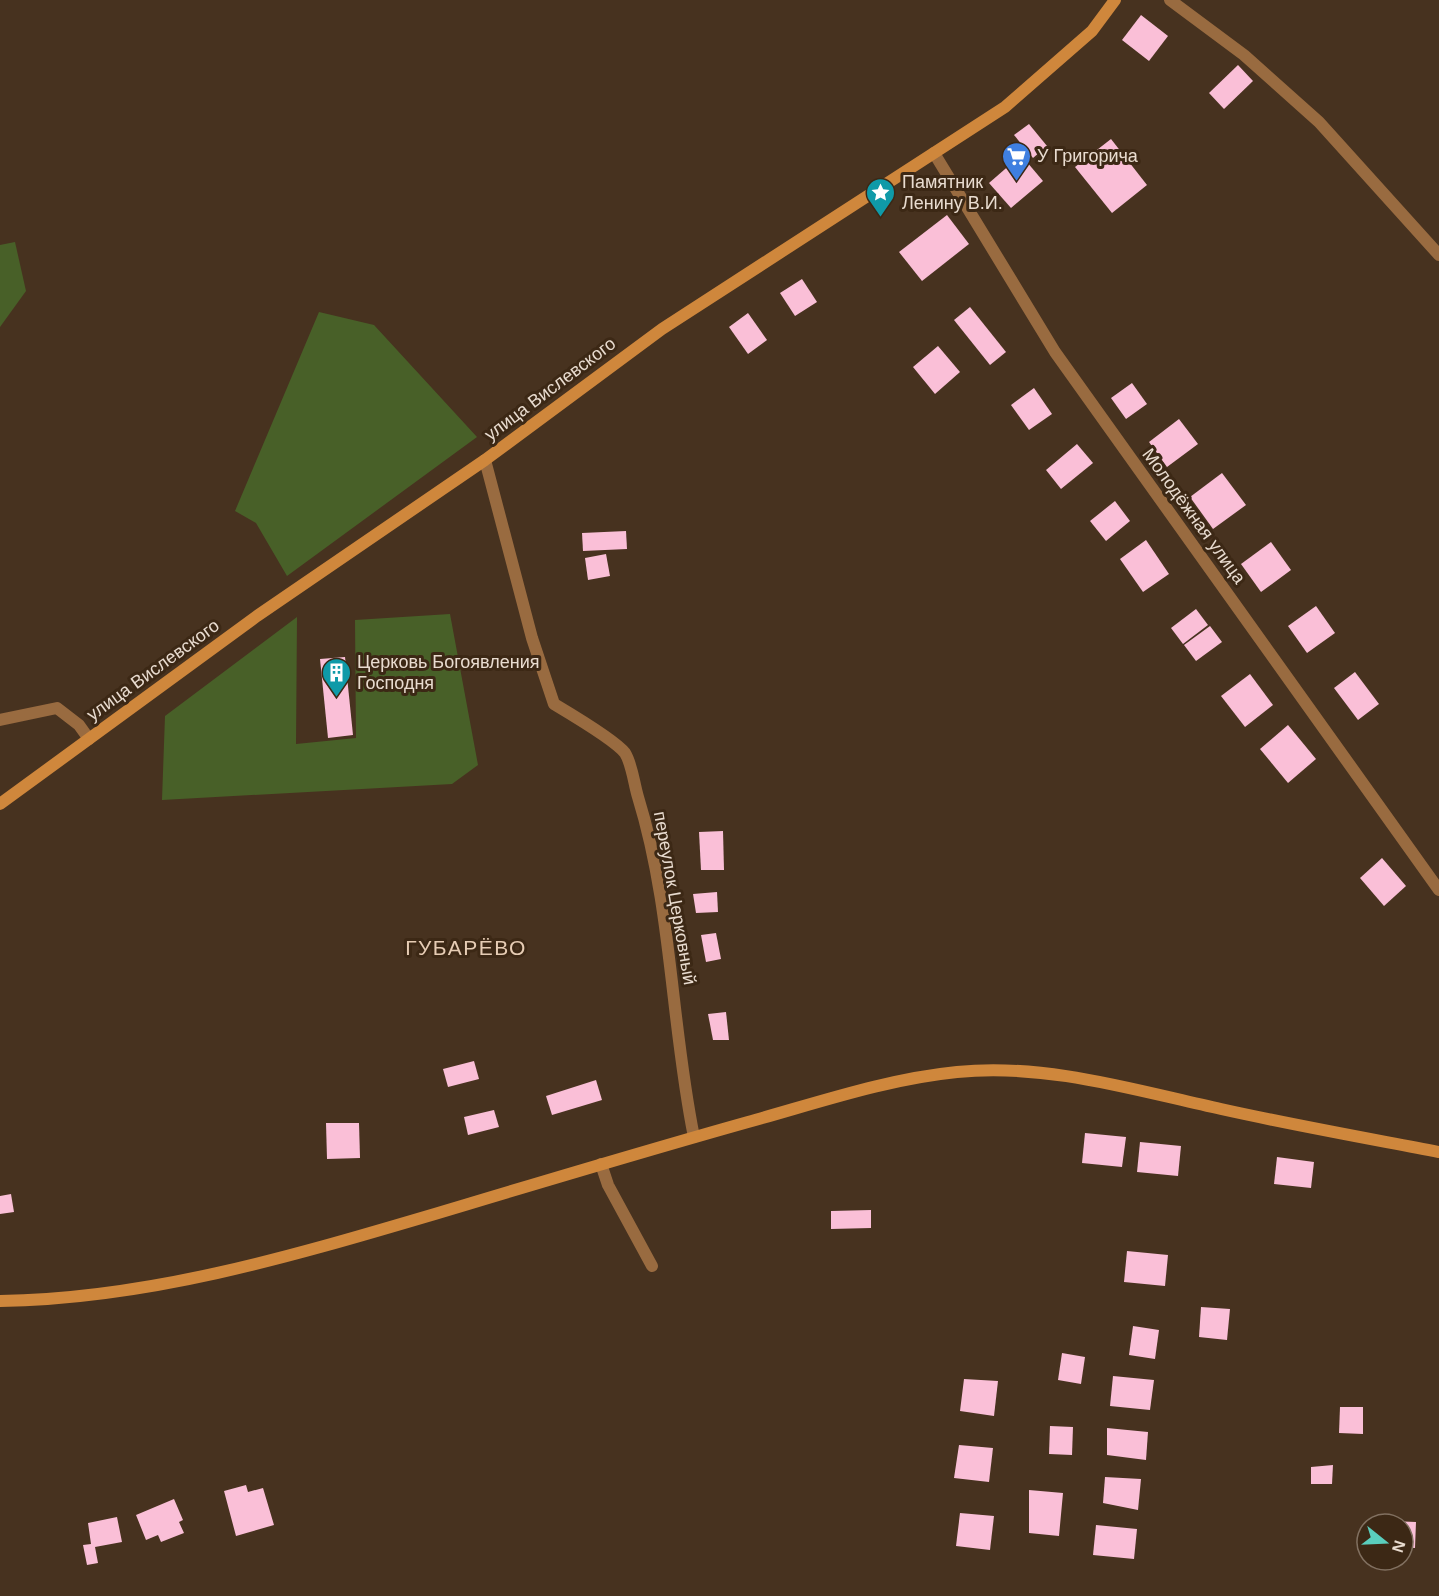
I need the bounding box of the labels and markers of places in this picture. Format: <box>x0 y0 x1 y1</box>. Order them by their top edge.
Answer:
supermarket icon: У Григорича <box>1000 140 1032 182</box>
place label: У Григорича <box>1037 146 1139 166</box>
place label: Памятник Ленину В.И. <box>902 172 1003 213</box>
place icon: Памятник Ленину В.И. <box>865 176 897 218</box>
place label: Церковь Богоявления Господня <box>357 652 540 693</box>
building icon: Церковь Богоявления Господня <box>320 656 352 698</box>

